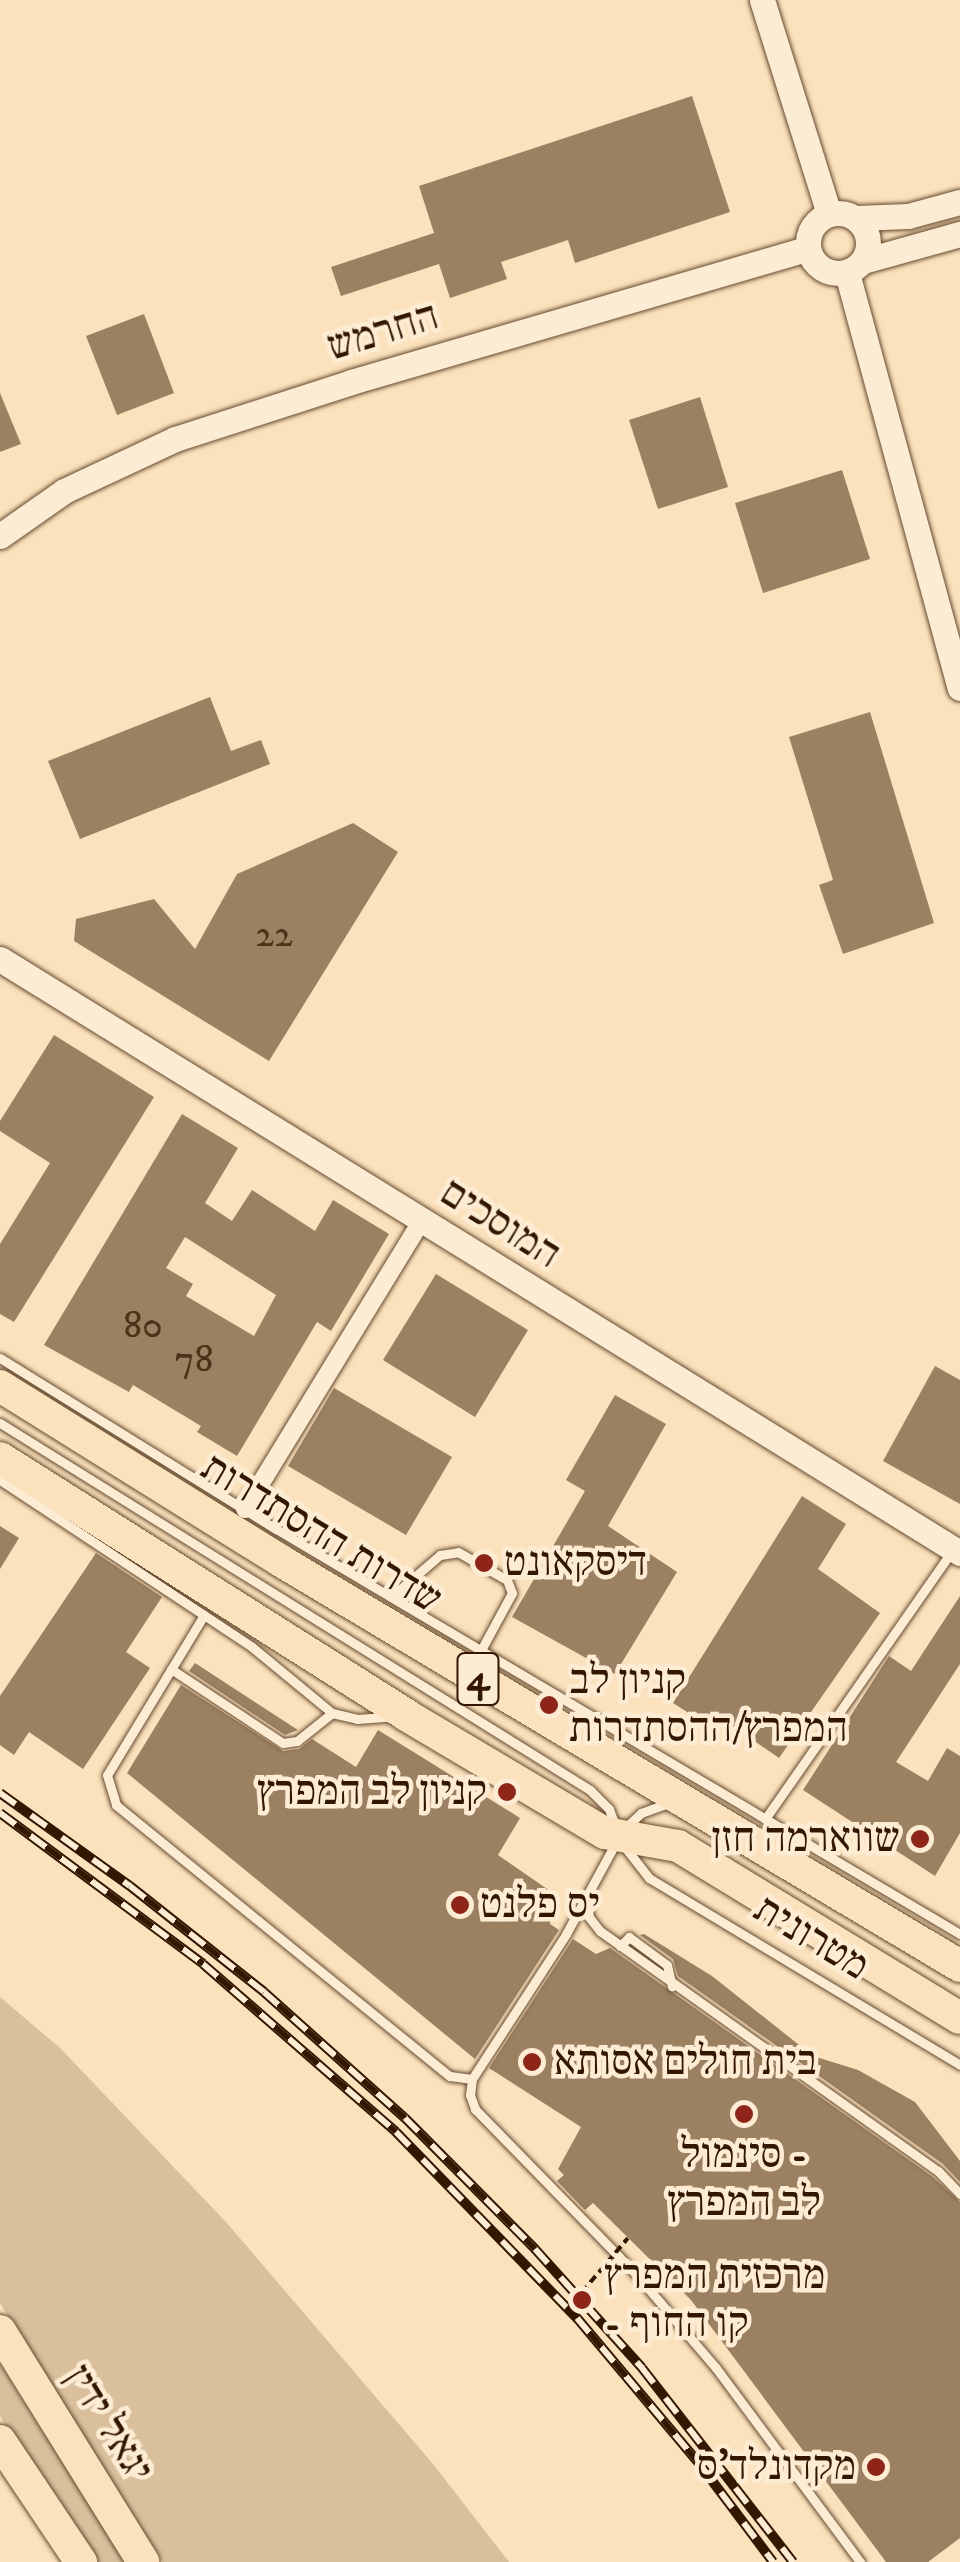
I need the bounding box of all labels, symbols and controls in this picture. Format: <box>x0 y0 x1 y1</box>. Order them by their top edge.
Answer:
street label: החרמש <box>321 291 445 373</box>
house number: 22 <box>255 913 293 959</box>
street label: המוסכים <box>431 1168 569 1280</box>
house number: 80 <box>123 1304 163 1350</box>
house number: 78 <box>174 1338 214 1384</box>
street label: שדרות ההסתדרות <box>192 1442 450 1626</box>
place label: דיסקאונט <box>504 1538 647 1588</box>
marker: דיסקאונט <box>473 1552 495 1574</box>
road number: 4 <box>456 1644 500 1714</box>
place label: קניון לב המפרץ/ההסתדרות <box>569 1656 848 1754</box>
marker: קניון לב המפרץ/ההסתדרות <box>538 1694 560 1716</box>
place label: קניון לב המפרץ <box>257 1767 487 1817</box>
marker: קניון לב המפרץ <box>496 1781 518 1803</box>
place label: שווארמה חזן <box>712 1814 900 1864</box>
marker: שווארמה חזן <box>909 1828 931 1850</box>
place label: יס פלנט <box>480 1880 600 1930</box>
street label: מטרונית <box>744 1884 878 1992</box>
marker: יס פלנט <box>449 1894 471 1916</box>
place label: בית חולים אסותא <box>554 2037 817 2087</box>
marker: בית חולים אסותא <box>519 2049 545 2075</box>
marker: סינמול - לב המפרץ <box>733 2103 755 2125</box>
place label: סינמול - לב המפרץ <box>667 2130 821 2228</box>
place label: מרכזית המפרץ - קו החוף <box>604 2251 825 2350</box>
marker: מרכזית המפרץ - קו החוף <box>569 2287 595 2313</box>
street label: יגאל ידין <box>53 2356 163 2492</box>
place label: מקדונלד'ס <box>697 2442 856 2492</box>
marker: מקדונלד'ס <box>865 2456 887 2478</box>

